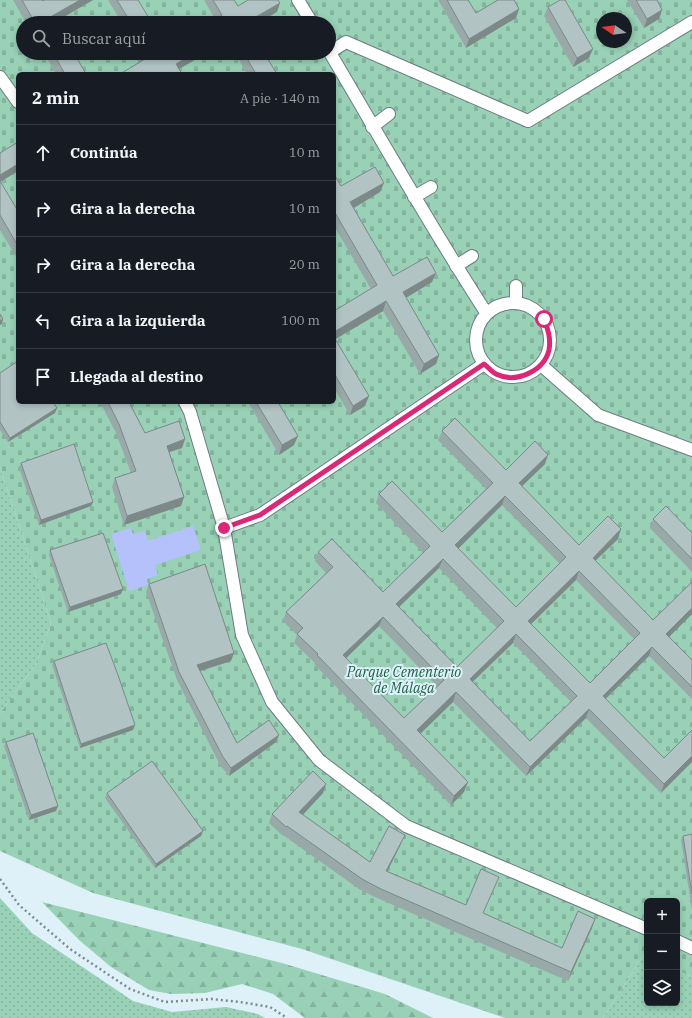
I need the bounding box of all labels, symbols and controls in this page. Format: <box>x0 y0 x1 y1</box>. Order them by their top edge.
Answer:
north arrow <box>596 12 632 48</box>
search box <box>16 16 336 60</box>
icon: search <box>30 27 52 49</box>
text: Buscar aquí <box>62 29 146 48</box>
text: 2 min <box>32 87 80 109</box>
text: A pie · 140 m <box>240 90 320 107</box>
icon: ahead <box>32 142 54 164</box>
text: Continúa <box>70 143 137 162</box>
text: 10 m <box>289 144 320 161</box>
icon: right <box>32 198 54 220</box>
text: Gira a la derecha <box>70 199 195 218</box>
text: 10 m <box>289 200 320 217</box>
icon: right <box>32 254 54 276</box>
text: Gira a la derecha <box>70 255 195 274</box>
text: 20 m <box>289 256 320 273</box>
icon: left <box>32 310 54 332</box>
route start <box>535 310 553 328</box>
text: Gira a la izquierda <box>70 311 206 330</box>
text: 100 m <box>281 312 320 329</box>
icon: arrive <box>32 366 54 388</box>
text: Llegada al destino <box>70 367 203 386</box>
route end <box>215 519 233 537</box>
park label: Parque Cementerio de Málaga <box>346 663 461 697</box>
map controls <box>644 898 680 1006</box>
button: + <box>644 898 680 934</box>
button: − <box>644 934 680 970</box>
button: layers <box>644 970 680 1006</box>

